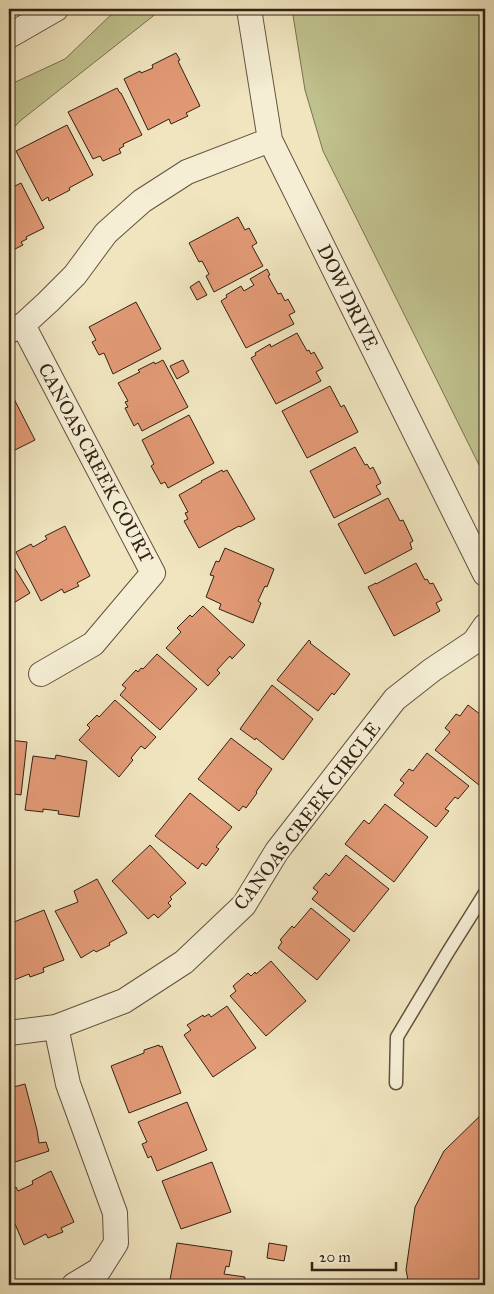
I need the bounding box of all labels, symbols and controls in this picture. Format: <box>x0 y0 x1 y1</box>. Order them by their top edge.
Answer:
street label: DOW DRIVE <box>313 241 384 354</box>
street label: CANOAS CREEK COURT <box>33 359 159 567</box>
street label: CANOAS CREEK CIRCLE <box>229 717 385 915</box>
scale bar <box>312 1239 395 1271</box>
text: 20 m <box>319 1248 351 1266</box>

